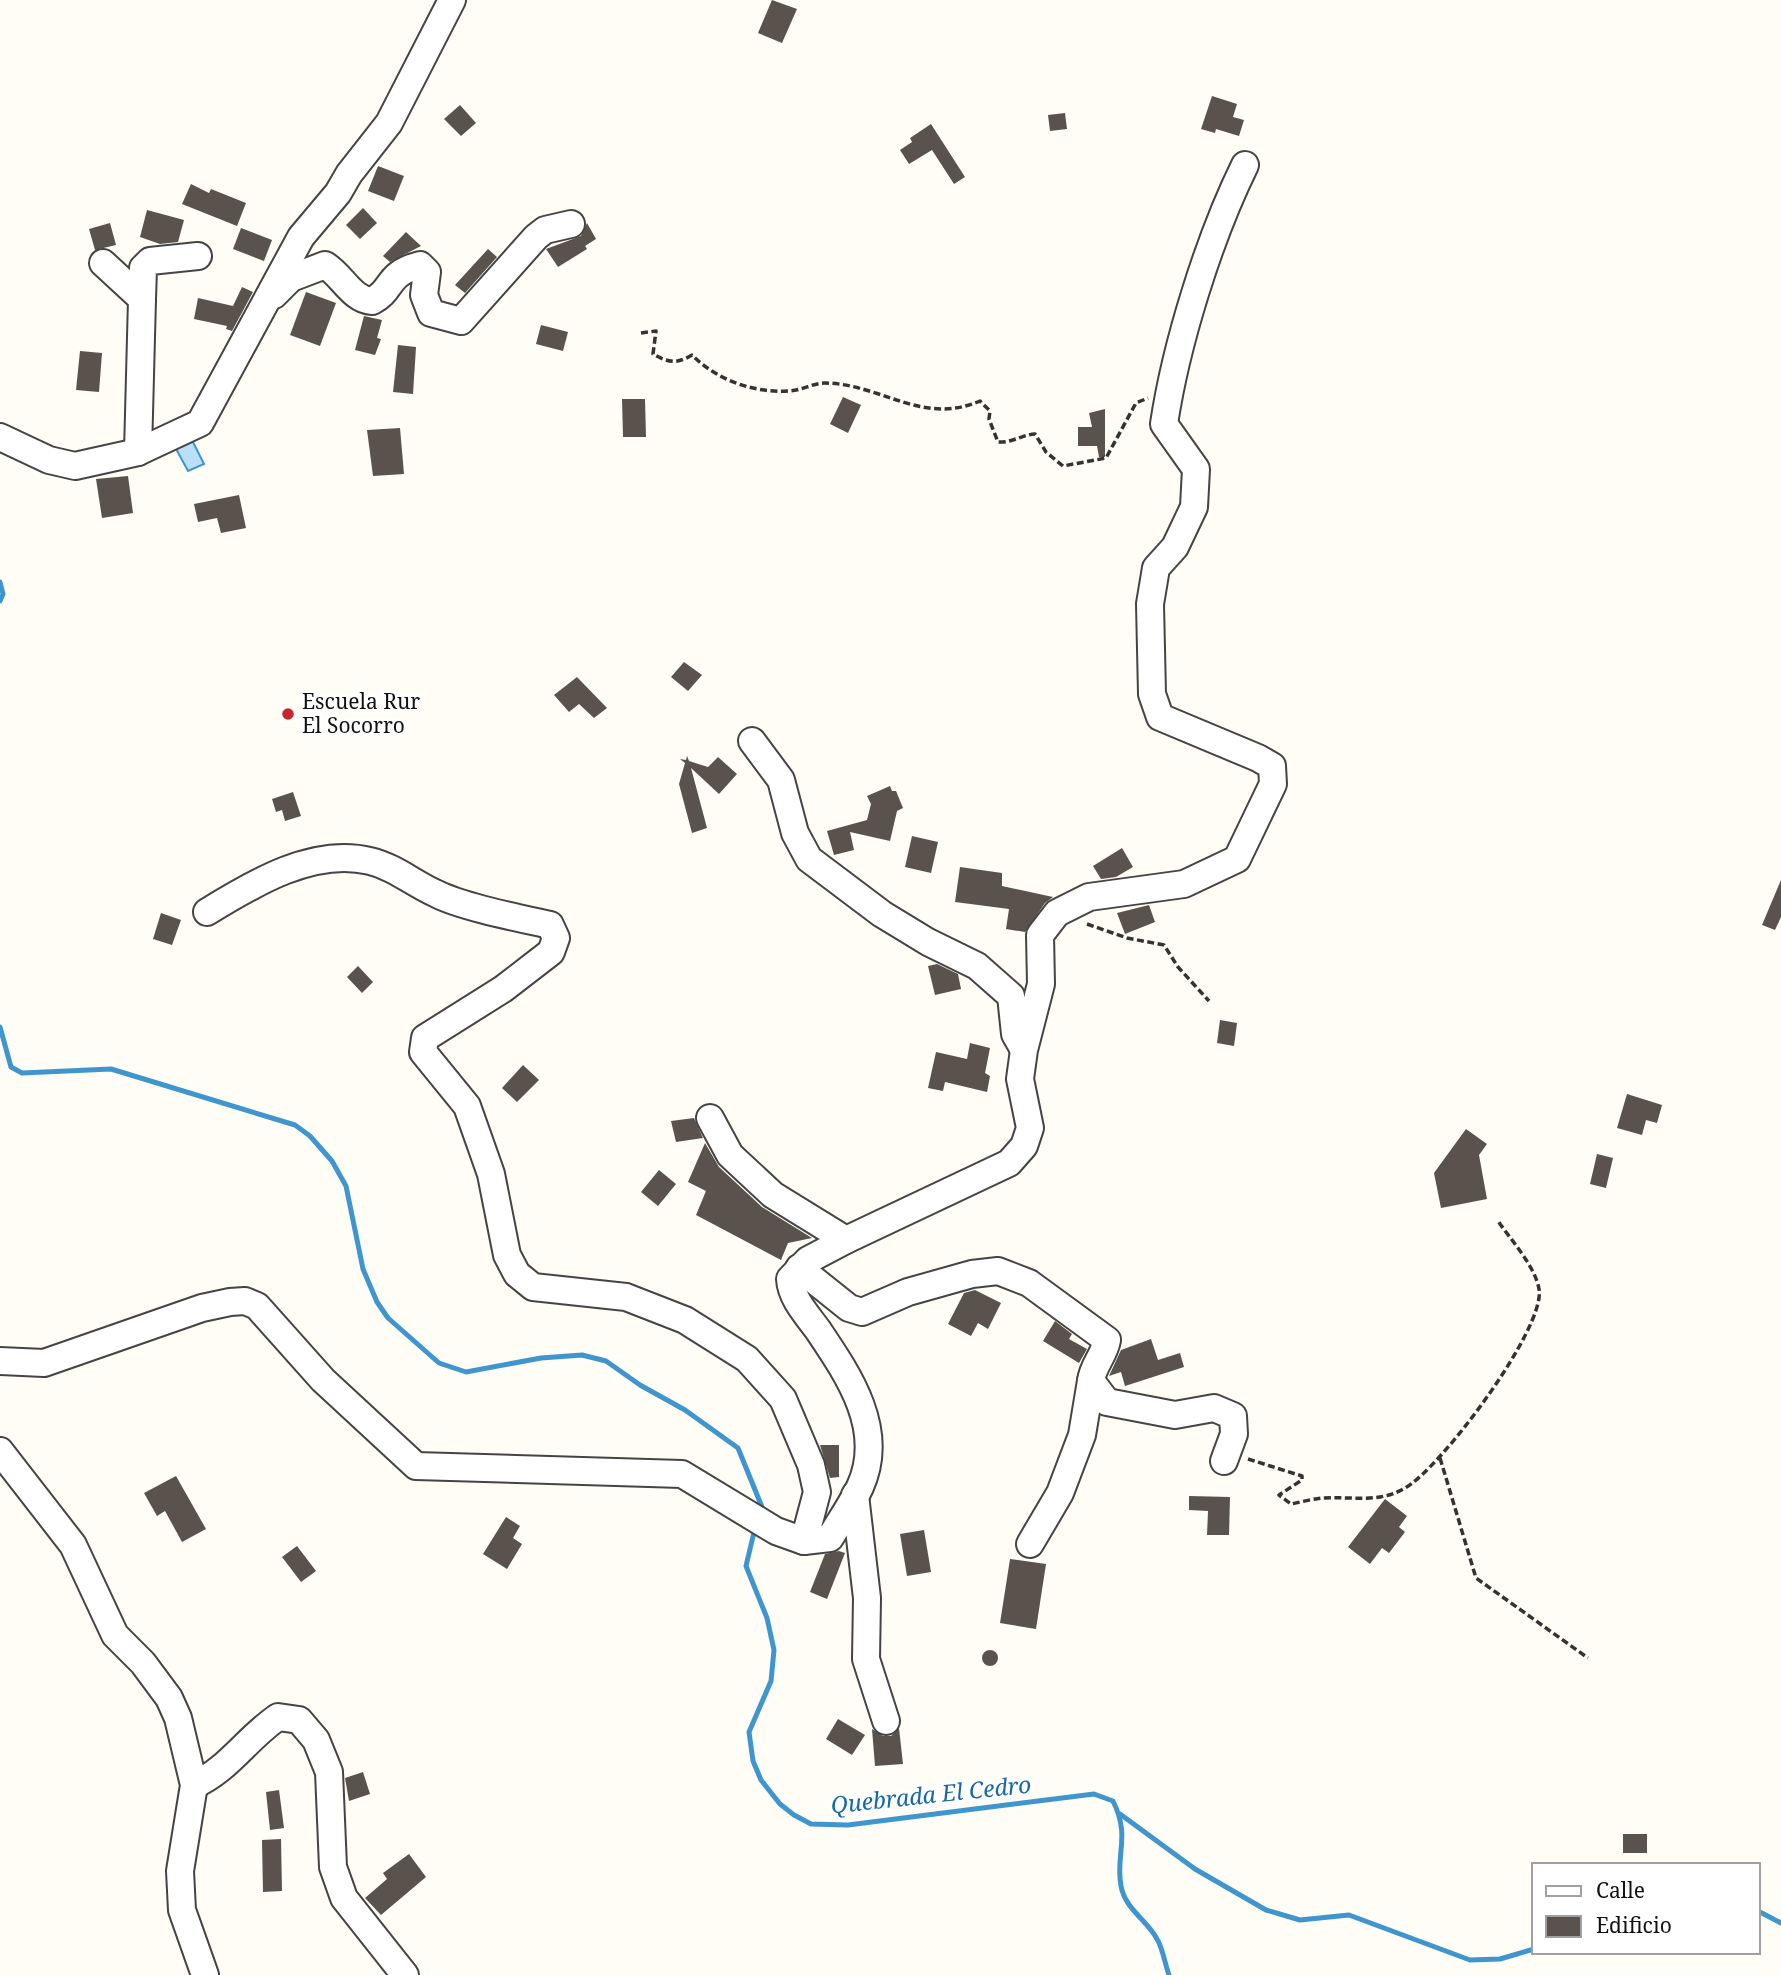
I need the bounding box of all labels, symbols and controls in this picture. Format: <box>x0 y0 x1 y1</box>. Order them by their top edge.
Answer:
place label: Escuela Rur El Socorro <box>302 687 420 739</box>
marker: Escuela Rur El Socorro <box>280 706 296 722</box>
water label: Quebrada El Cedro <box>829 1768 1033 1820</box>
legend <box>1532 1863 1760 1954</box>
text: Calle <box>1596 1876 1645 1904</box>
text: Edificio <box>1596 1911 1672 1939</box>

